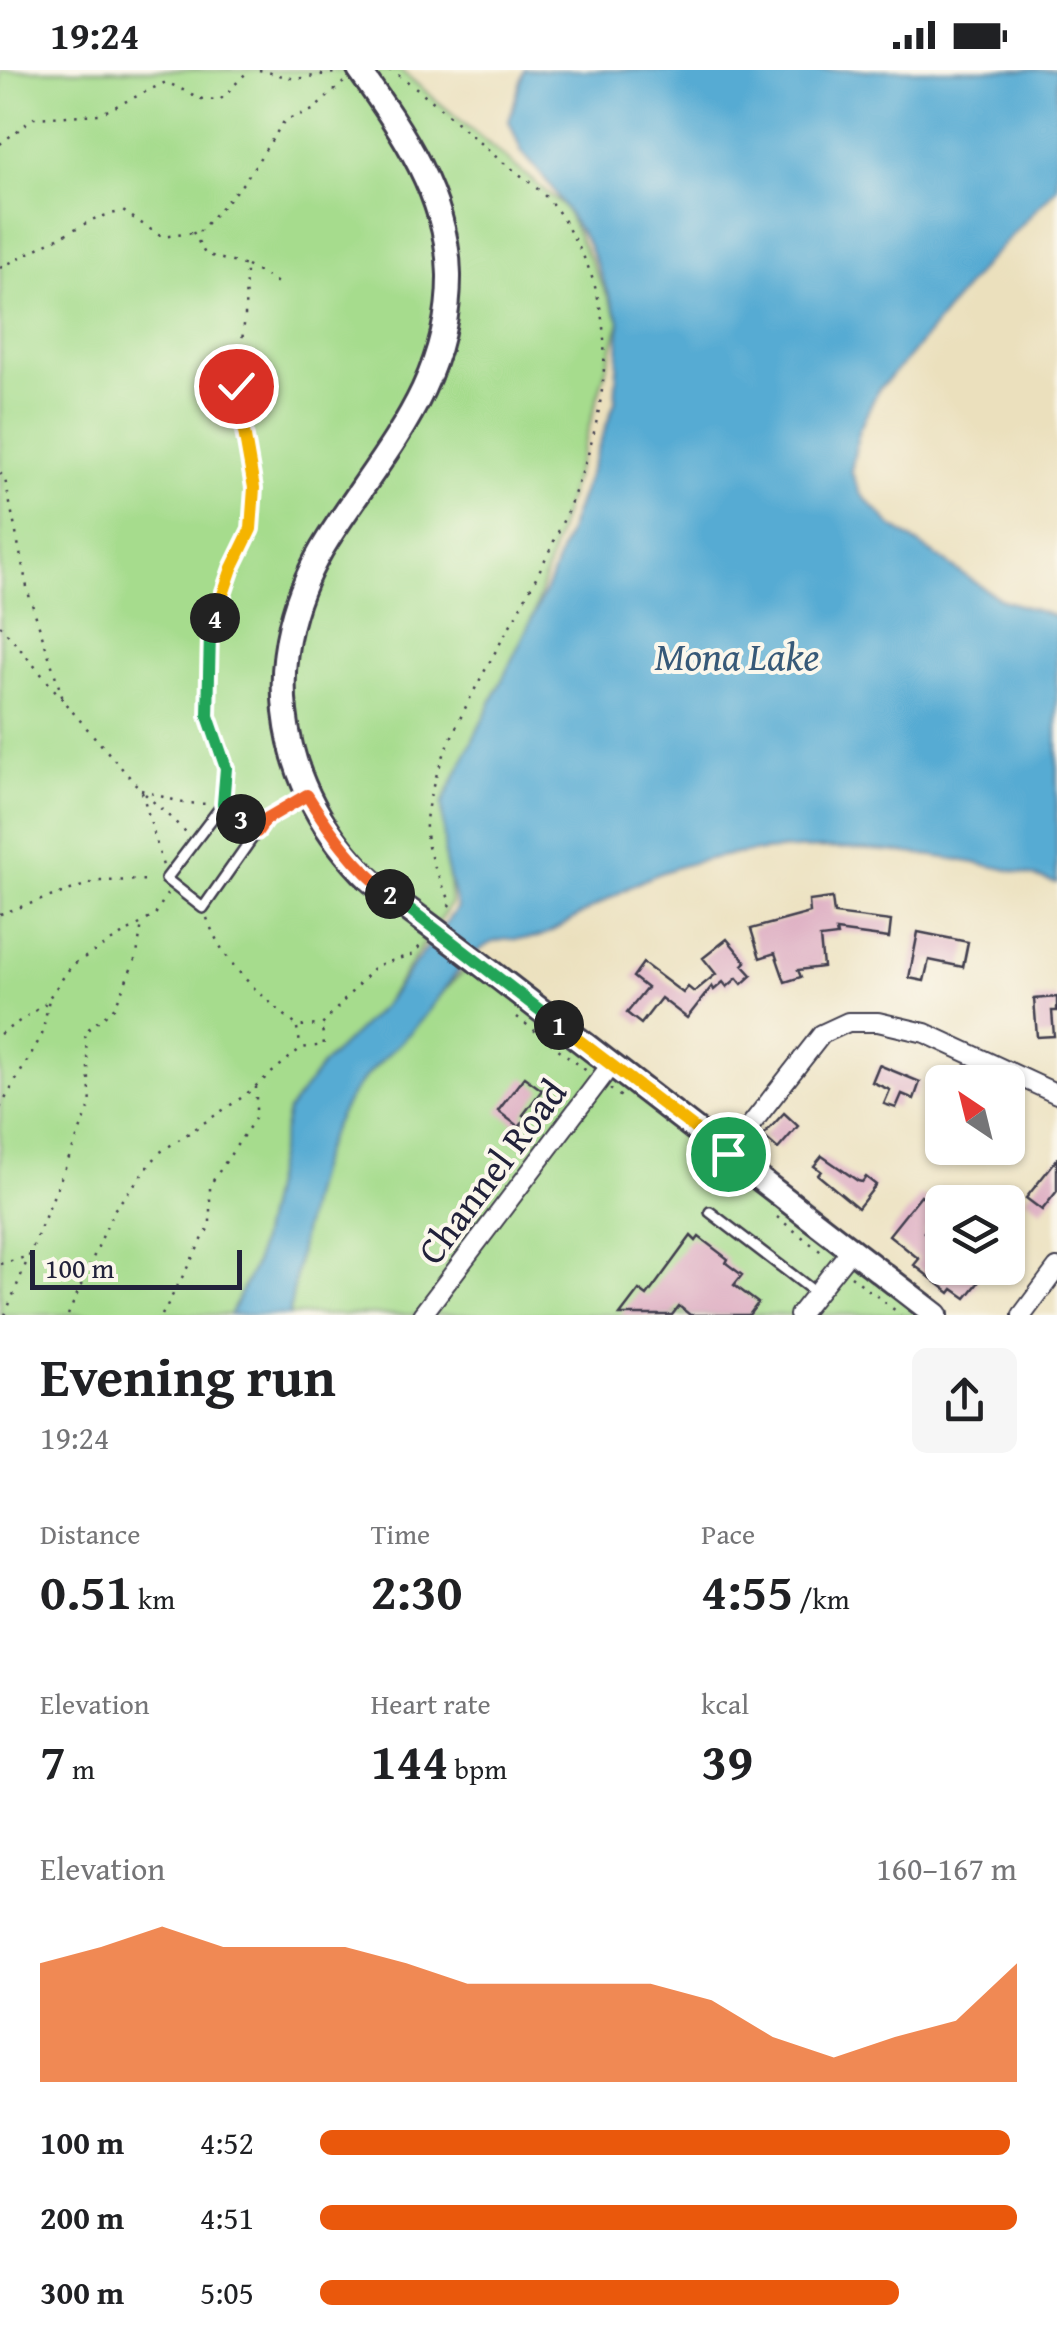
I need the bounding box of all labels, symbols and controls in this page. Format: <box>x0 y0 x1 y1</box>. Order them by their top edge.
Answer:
text: 19:24 <box>50 7 140 63</box>
pin <box>194 344 279 429</box>
icon: check <box>209 359 264 414</box>
pin: 4 <box>190 593 240 643</box>
text: 4 <box>208 597 222 638</box>
water label: Mona Lake <box>655 626 819 685</box>
pin: 3 <box>216 794 266 844</box>
text: 3 <box>234 798 248 839</box>
pin: 2 <box>365 869 415 919</box>
text: 2 <box>383 873 397 914</box>
pin: 1 <box>534 1000 584 1050</box>
text: 1 <box>552 1004 566 1045</box>
north arrow <box>925 1065 1025 1165</box>
map controls <box>925 1065 1025 1285</box>
street label: Channel Road <box>403 1066 580 1275</box>
pin <box>686 1112 771 1197</box>
icon: arrive <box>701 1127 756 1182</box>
button: layers <box>925 1185 1025 1285</box>
scale bar <box>30 1245 242 1290</box>
text: 100 m <box>45 1247 114 1288</box>
text: Evening run <box>40 1336 336 1416</box>
button: share <box>912 1348 1017 1453</box>
text: 19:24 <box>40 1414 109 1461</box>
text: Distance <box>40 1513 140 1554</box>
text: Time <box>371 1513 430 1554</box>
text: Pace <box>701 1513 755 1554</box>
text: 0.51 <box>40 1554 132 1627</box>
text: 2:30 <box>371 1554 463 1627</box>
text: 4:55 <box>701 1554 793 1627</box>
text: km <box>132 1578 175 1619</box>
text: /km <box>793 1578 850 1619</box>
text: Elevation <box>40 1683 150 1724</box>
text: Heart rate <box>371 1683 491 1724</box>
text: kcal <box>701 1683 749 1724</box>
text: 7 <box>40 1724 66 1797</box>
text: 144 <box>371 1724 448 1797</box>
text: 39 <box>701 1724 753 1797</box>
text: m <box>66 1748 95 1789</box>
text: bpm <box>448 1748 507 1789</box>
text: Elevation <box>40 1845 165 1892</box>
text: 160–167 m <box>876 1845 1017 1892</box>
text: 100 m <box>40 2119 124 2166</box>
text: 4:52 <box>200 2119 254 2166</box>
text: 200 m <box>40 2194 124 2241</box>
text: 4:51 <box>200 2194 254 2241</box>
text: 300 m <box>40 2269 124 2316</box>
text: 5:05 <box>200 2269 254 2316</box>

